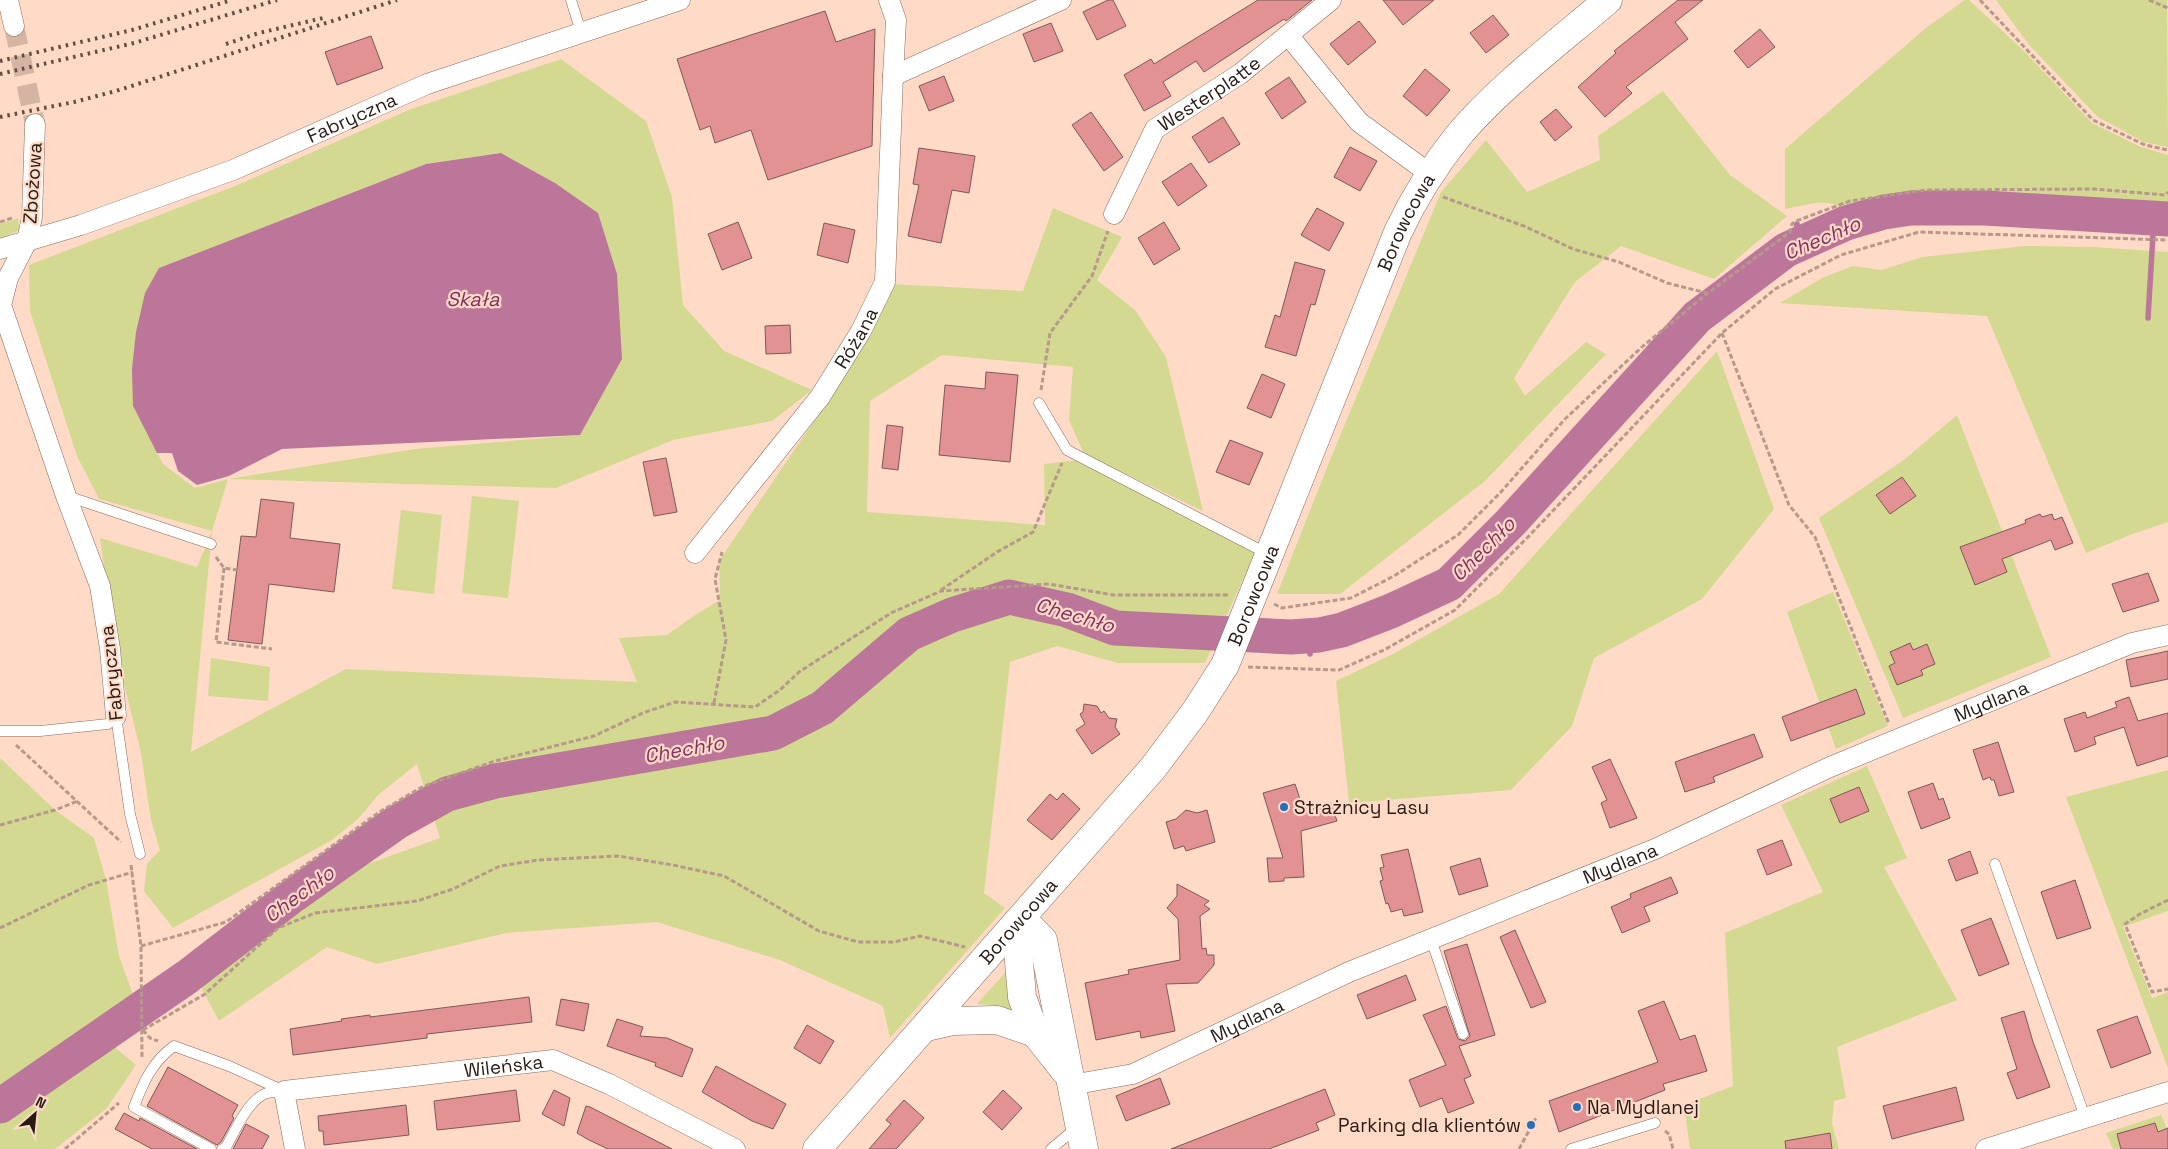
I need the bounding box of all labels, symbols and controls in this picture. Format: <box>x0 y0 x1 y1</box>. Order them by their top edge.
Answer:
street label: Westerplatte <box>1153 51 1266 137</box>
street label: Fabryczna <box>303 87 401 149</box>
street label: Zbożowa <box>17 141 48 225</box>
street label: Borowcowa <box>1372 169 1441 275</box>
water label: Chechło <box>1780 210 1865 266</box>
water label: Skała <box>446 286 500 312</box>
street label: Różana <box>829 303 884 374</box>
water label: Chechło <box>1445 511 1521 587</box>
street label: Borowcowa <box>1222 541 1285 649</box>
water label: Chechło <box>1033 591 1118 639</box>
street label: Fabryczna <box>94 624 129 722</box>
street label: Mydlana <box>1950 675 2032 728</box>
water label: Chechło <box>642 729 727 769</box>
place label: Strażnicy Lasu <box>1294 795 1429 820</box>
marker: Strażnicy Lasu <box>1278 801 1290 813</box>
street label: Mydlana <box>1579 837 1661 890</box>
water label: Chechło <box>259 859 340 928</box>
street label: Borowcowa <box>974 873 1063 970</box>
street label: Mydlana <box>1206 993 1288 1049</box>
street label: Wileńska <box>462 1049 545 1083</box>
north arrow <box>10 1089 60 1139</box>
text: N <box>33 1092 49 1113</box>
place label: Na Mydlanej <box>1587 1095 1699 1120</box>
marker: Na Mydlanej <box>1571 1101 1583 1113</box>
place label: Parking dla klientów <box>1338 1113 1521 1138</box>
marker: Parking dla klientów <box>1525 1119 1537 1131</box>

